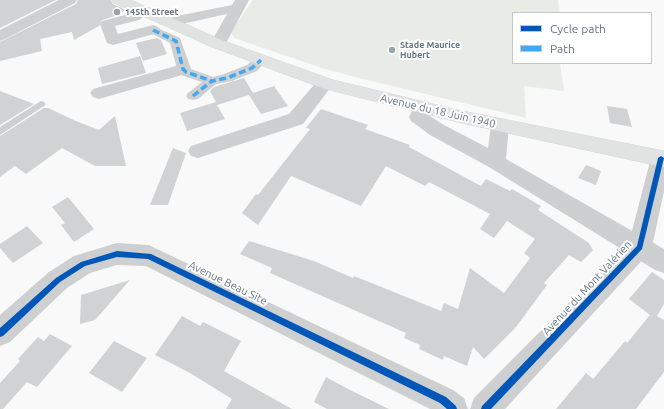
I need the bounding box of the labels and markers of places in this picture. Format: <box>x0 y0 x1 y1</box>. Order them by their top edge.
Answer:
marker: 145th Street <box>112 7 122 17</box>
place label: 145th Street <box>125 7 178 17</box>
place label: Stade Maurice Hubert <box>400 40 460 61</box>
marker: Stade Maurice Hubert <box>387 45 397 55</box>

